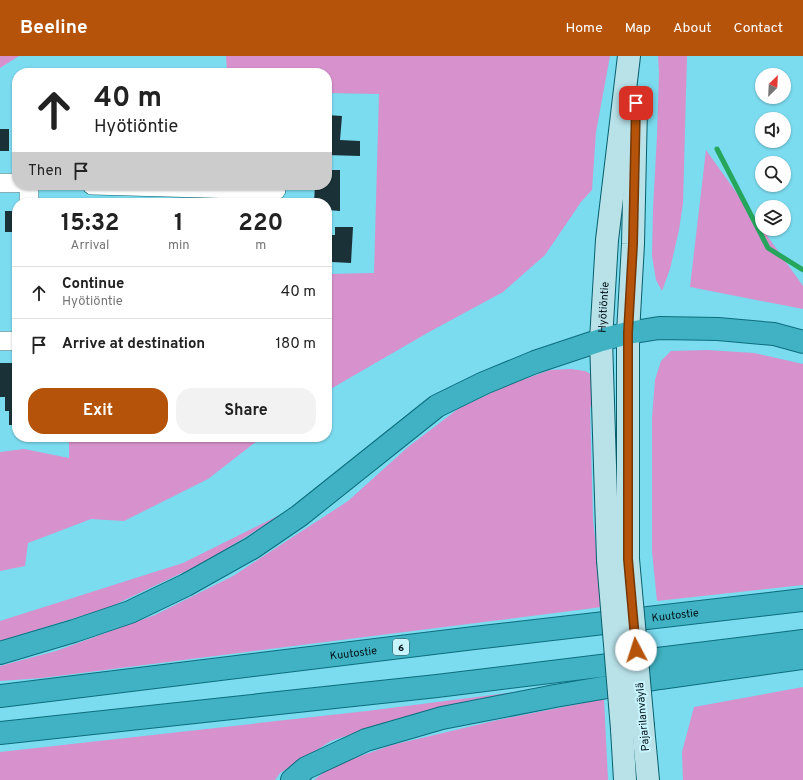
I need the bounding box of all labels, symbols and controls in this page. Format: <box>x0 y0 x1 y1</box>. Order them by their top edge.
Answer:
text: Beeline <box>20 16 88 40</box>
text: Home <box>566 20 603 37</box>
text: Map <box>625 20 651 37</box>
text: About <box>673 20 712 37</box>
text: Contact <box>734 20 783 37</box>
north arrow <box>755 68 791 104</box>
map controls <box>755 68 791 236</box>
text: 40 m <box>94 81 162 117</box>
icon: ahead <box>28 84 80 136</box>
pin <box>619 86 653 120</box>
icon: arrive <box>625 92 647 114</box>
button: sound <box>755 112 791 148</box>
text: Hyötiöntie <box>94 116 178 139</box>
button: search <box>755 156 791 192</box>
icon: arrive <box>70 160 92 182</box>
text: Then <box>28 162 62 181</box>
button: layers <box>755 200 791 236</box>
text: 15:32 <box>61 209 119 239</box>
text: 1 <box>174 209 184 239</box>
text: 220 <box>238 209 283 239</box>
text: Arrival <box>71 238 109 254</box>
text: min <box>168 238 190 254</box>
text: m <box>255 238 266 254</box>
text: Continue <box>62 275 124 294</box>
street label: Hyötiöntie <box>595 281 613 333</box>
icon: ahead <box>28 282 50 304</box>
text: 40 m <box>281 283 316 302</box>
text: Hyötiöntie <box>62 294 123 310</box>
icon: arrive <box>28 334 50 356</box>
text: Arrive at destination <box>62 335 205 354</box>
text: 180 m <box>276 335 316 354</box>
button: Exit <box>28 388 168 434</box>
button: Share <box>176 388 316 434</box>
street label: Kuutostie <box>651 606 700 625</box>
position arrow <box>615 629 657 671</box>
road number: 6 <box>393 639 409 655</box>
street label: Kuutostie <box>329 644 378 664</box>
street label: Pajarilanväylä <box>633 682 653 752</box>

